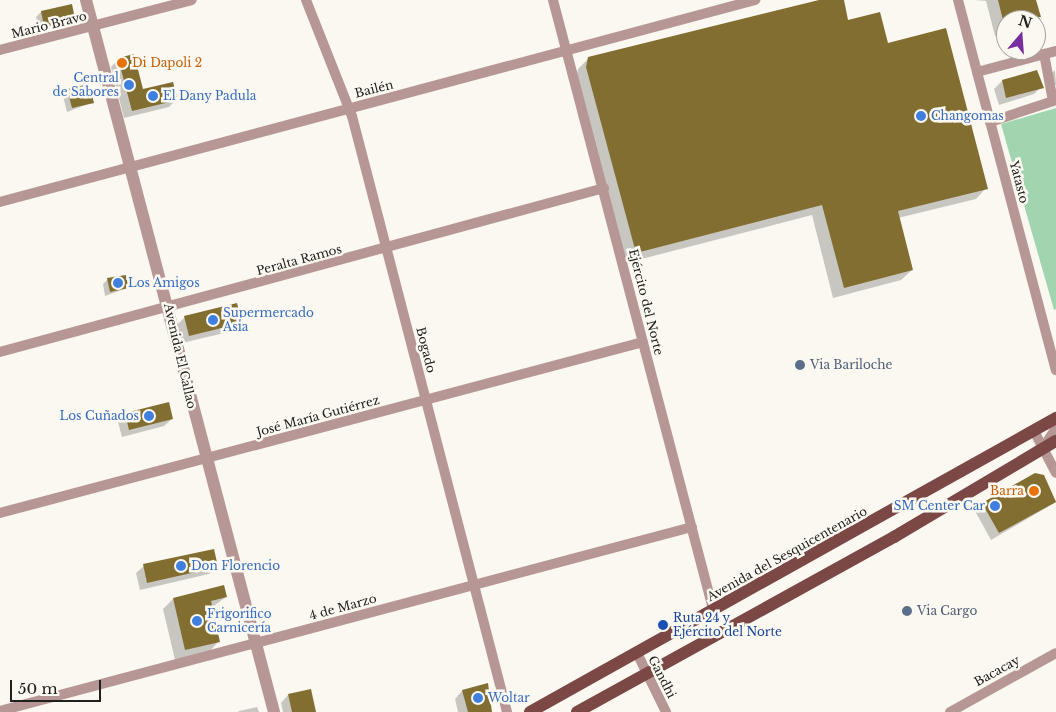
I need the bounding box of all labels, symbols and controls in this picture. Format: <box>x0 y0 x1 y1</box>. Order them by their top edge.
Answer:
street label: Mario Bravo <box>10 9 88 41</box>
north arrow <box>996 10 1046 60</box>
text: N <box>1016 11 1034 32</box>
place label: Di Dapoli 2 <box>132 56 202 70</box>
marker: Di Dapoli 2 <box>116 57 128 69</box>
place label: Central de Sabores <box>53 71 119 99</box>
street label: Bailén <box>353 77 395 101</box>
marker: Central de Sabores <box>123 79 135 91</box>
place label: El Dany Padula <box>163 89 257 103</box>
marker: El Dany Padula <box>147 90 159 102</box>
place label: Changomas <box>931 109 1004 123</box>
marker: Changomas <box>915 110 927 122</box>
street label: Yatasto <box>1006 159 1032 205</box>
street label: Peralta Ramos <box>255 242 343 278</box>
street label: Ejército del Norte <box>626 247 666 357</box>
place label: Los Amigos <box>128 276 200 290</box>
marker: Los Amigos <box>112 277 124 289</box>
street label: Avenida El Callao <box>161 302 199 410</box>
place label: Supermercado Asia <box>223 306 314 334</box>
marker: Supermercado Asia <box>207 314 219 326</box>
street label: Bogado <box>413 326 439 374</box>
place label: Via Bariloche <box>810 358 892 372</box>
marker: Via Bariloche <box>794 359 806 371</box>
street label: José María Gutiérrez <box>255 393 381 439</box>
place label: Los Cuñados <box>60 409 139 423</box>
marker: Los Cuñados <box>143 410 155 422</box>
place label: Barra <box>990 484 1024 498</box>
marker: Barra <box>1028 485 1040 497</box>
place label: SM Center Car <box>893 499 985 513</box>
marker: SM Center Car <box>989 500 1001 512</box>
street label: Avenida del Sesquicentenario <box>704 504 870 604</box>
place label: Don Florencio <box>191 559 280 573</box>
marker: Don Florencio <box>175 560 187 572</box>
street label: 4 de Marzo <box>308 591 378 623</box>
place label: Via Cargo <box>917 604 977 618</box>
marker: Via Cargo <box>901 605 913 617</box>
place label: Frigorifico Carnicería <box>207 607 272 635</box>
place label: Ruta 24 y Ejército del Norte <box>673 611 782 639</box>
marker: Frigorifico Carnicería <box>191 615 203 627</box>
marker: Ruta 24 y Ejército del Norte <box>657 619 669 631</box>
street label: Gandhi <box>645 653 679 701</box>
street label: Bacacay <box>972 653 1022 689</box>
scale bar <box>12 670 104 702</box>
text: 50 m <box>18 679 58 698</box>
place label: Woltar <box>488 691 530 705</box>
marker: Woltar <box>472 692 484 704</box>

